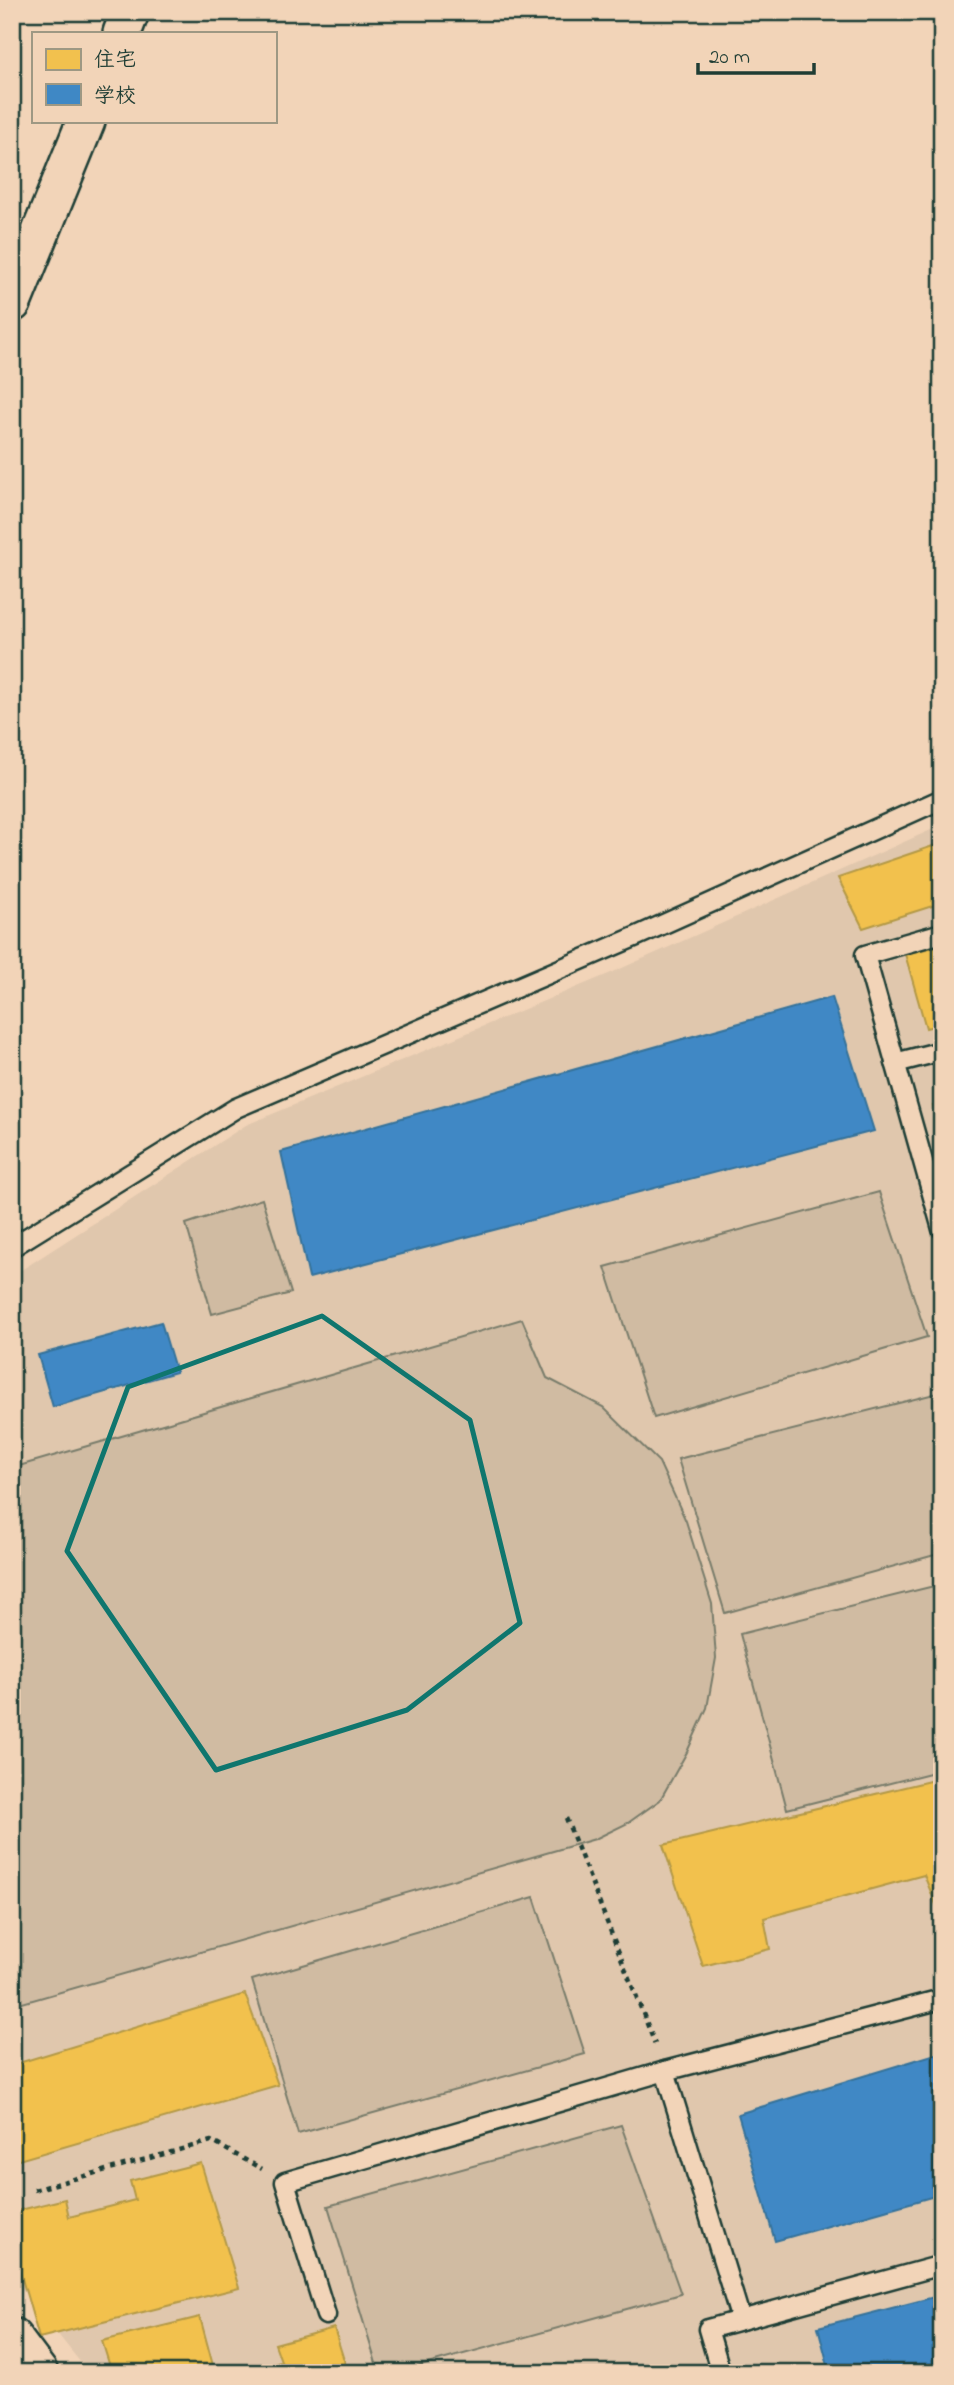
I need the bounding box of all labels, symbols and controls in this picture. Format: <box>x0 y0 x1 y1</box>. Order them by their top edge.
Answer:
legend <box>32 32 276 122</box>
scale bar <box>698 32 814 76</box>
text: 20 m <box>709 43 750 73</box>
text: 住宅 <box>94 46 136 76</box>
text: 学校 <box>94 82 136 112</box>

